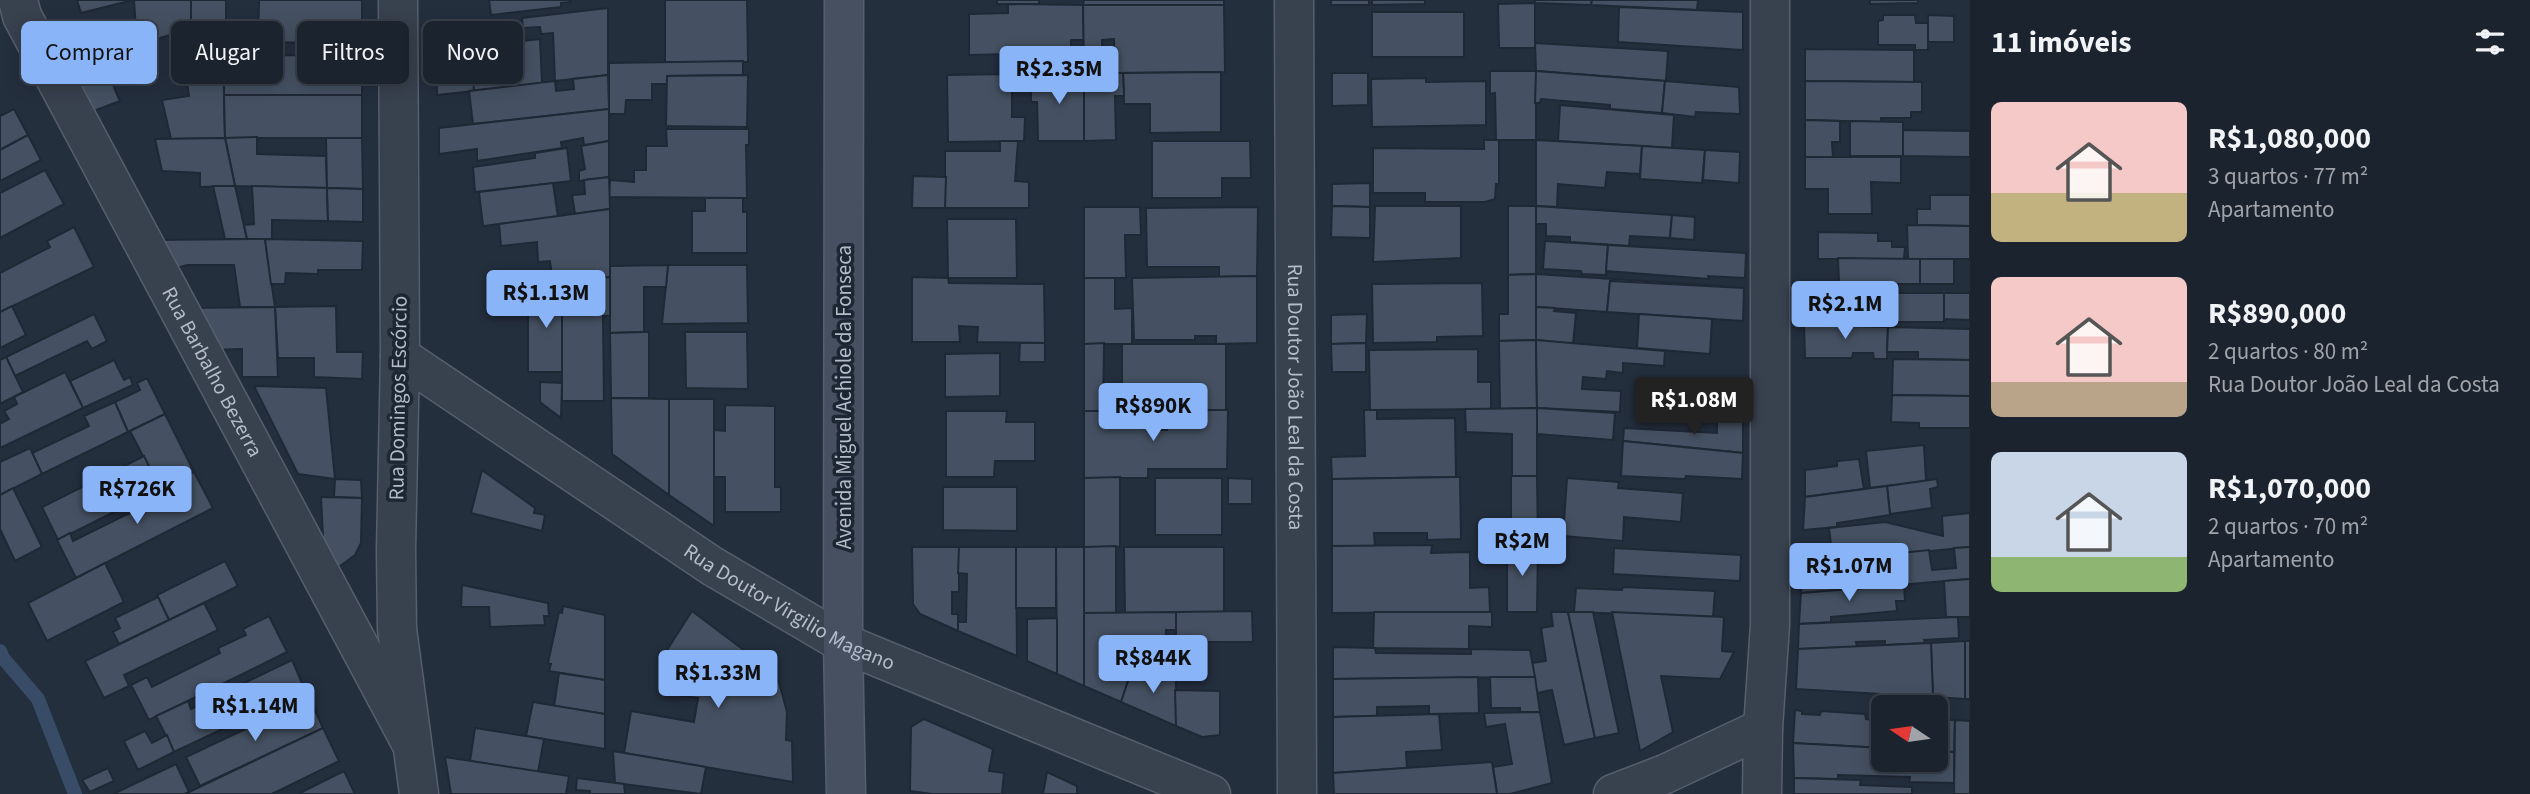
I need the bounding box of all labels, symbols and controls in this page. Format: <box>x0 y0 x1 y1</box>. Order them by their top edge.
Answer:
chip: Comprar <box>21 21 157 84</box>
chip: Alugar <box>171 21 283 84</box>
chip: Filtros <box>297 21 409 84</box>
chip: Novo <box>423 21 523 84</box>
text: 11 imóveis <box>1991 21 2132 64</box>
icon: filters <box>2471 23 2509 61</box>
pin: R$2.35M <box>994 46 1124 106</box>
text: R$2.35M <box>1015 52 1103 85</box>
text: R$1,080,000 <box>2208 117 2371 160</box>
icon: home <box>2047 130 2131 214</box>
text: 3 quartos · 77 m² <box>2208 160 2368 193</box>
text: Apartamento <box>2208 193 2334 226</box>
street label: Avenida Miguel Achiole da Fonseca <box>829 245 859 549</box>
street label: Rua Doutor João Leal da Costa <box>1280 264 1311 530</box>
pin: R$1.13M <box>481 270 611 330</box>
text: R$1.13M <box>502 276 590 309</box>
street label: Rua Barbalho Bezerra <box>154 281 270 462</box>
pin: R$2.1M <box>1788 282 1902 341</box>
text: R$2.1M <box>1808 287 1882 320</box>
text: R$890,000 <box>2208 292 2346 335</box>
street label: Rua Domingos Escórcio <box>381 295 415 501</box>
icon: home <box>2047 305 2131 389</box>
text: 2 quartos · 80 m² <box>2208 335 2368 368</box>
text: Rua Doutor João Leal da Costa <box>2208 368 2500 401</box>
pin: R$1.08M <box>1629 378 1759 437</box>
text: R$1.08M <box>1650 383 1738 416</box>
pin: R$890K <box>1096 384 1210 443</box>
text: R$890K <box>1115 389 1191 422</box>
pin: R$726K <box>80 466 194 526</box>
text: R$1,070,000 <box>2208 467 2371 510</box>
text: R$726K <box>99 472 175 505</box>
icon: home <box>2047 480 2131 564</box>
text: 2 quartos · 70 m² <box>2208 510 2368 543</box>
pin: R$2M <box>1481 518 1563 578</box>
text: R$2M <box>1494 524 1550 557</box>
street label: Rua Doutor Virgilio Magano <box>678 536 900 678</box>
text: Apartamento <box>2208 543 2334 576</box>
pin: R$1.07M <box>1784 544 1914 603</box>
text: R$1.07M <box>1805 549 1893 582</box>
pin: R$844K <box>1096 636 1210 695</box>
text: R$844K <box>1115 641 1191 674</box>
pin: R$1.33M <box>653 650 783 710</box>
text: R$1.33M <box>674 656 762 689</box>
pin: R$1.14M <box>190 684 320 743</box>
text: R$1.14M <box>211 689 299 722</box>
north arrow <box>1871 695 1948 772</box>
map controls <box>1871 695 1948 772</box>

